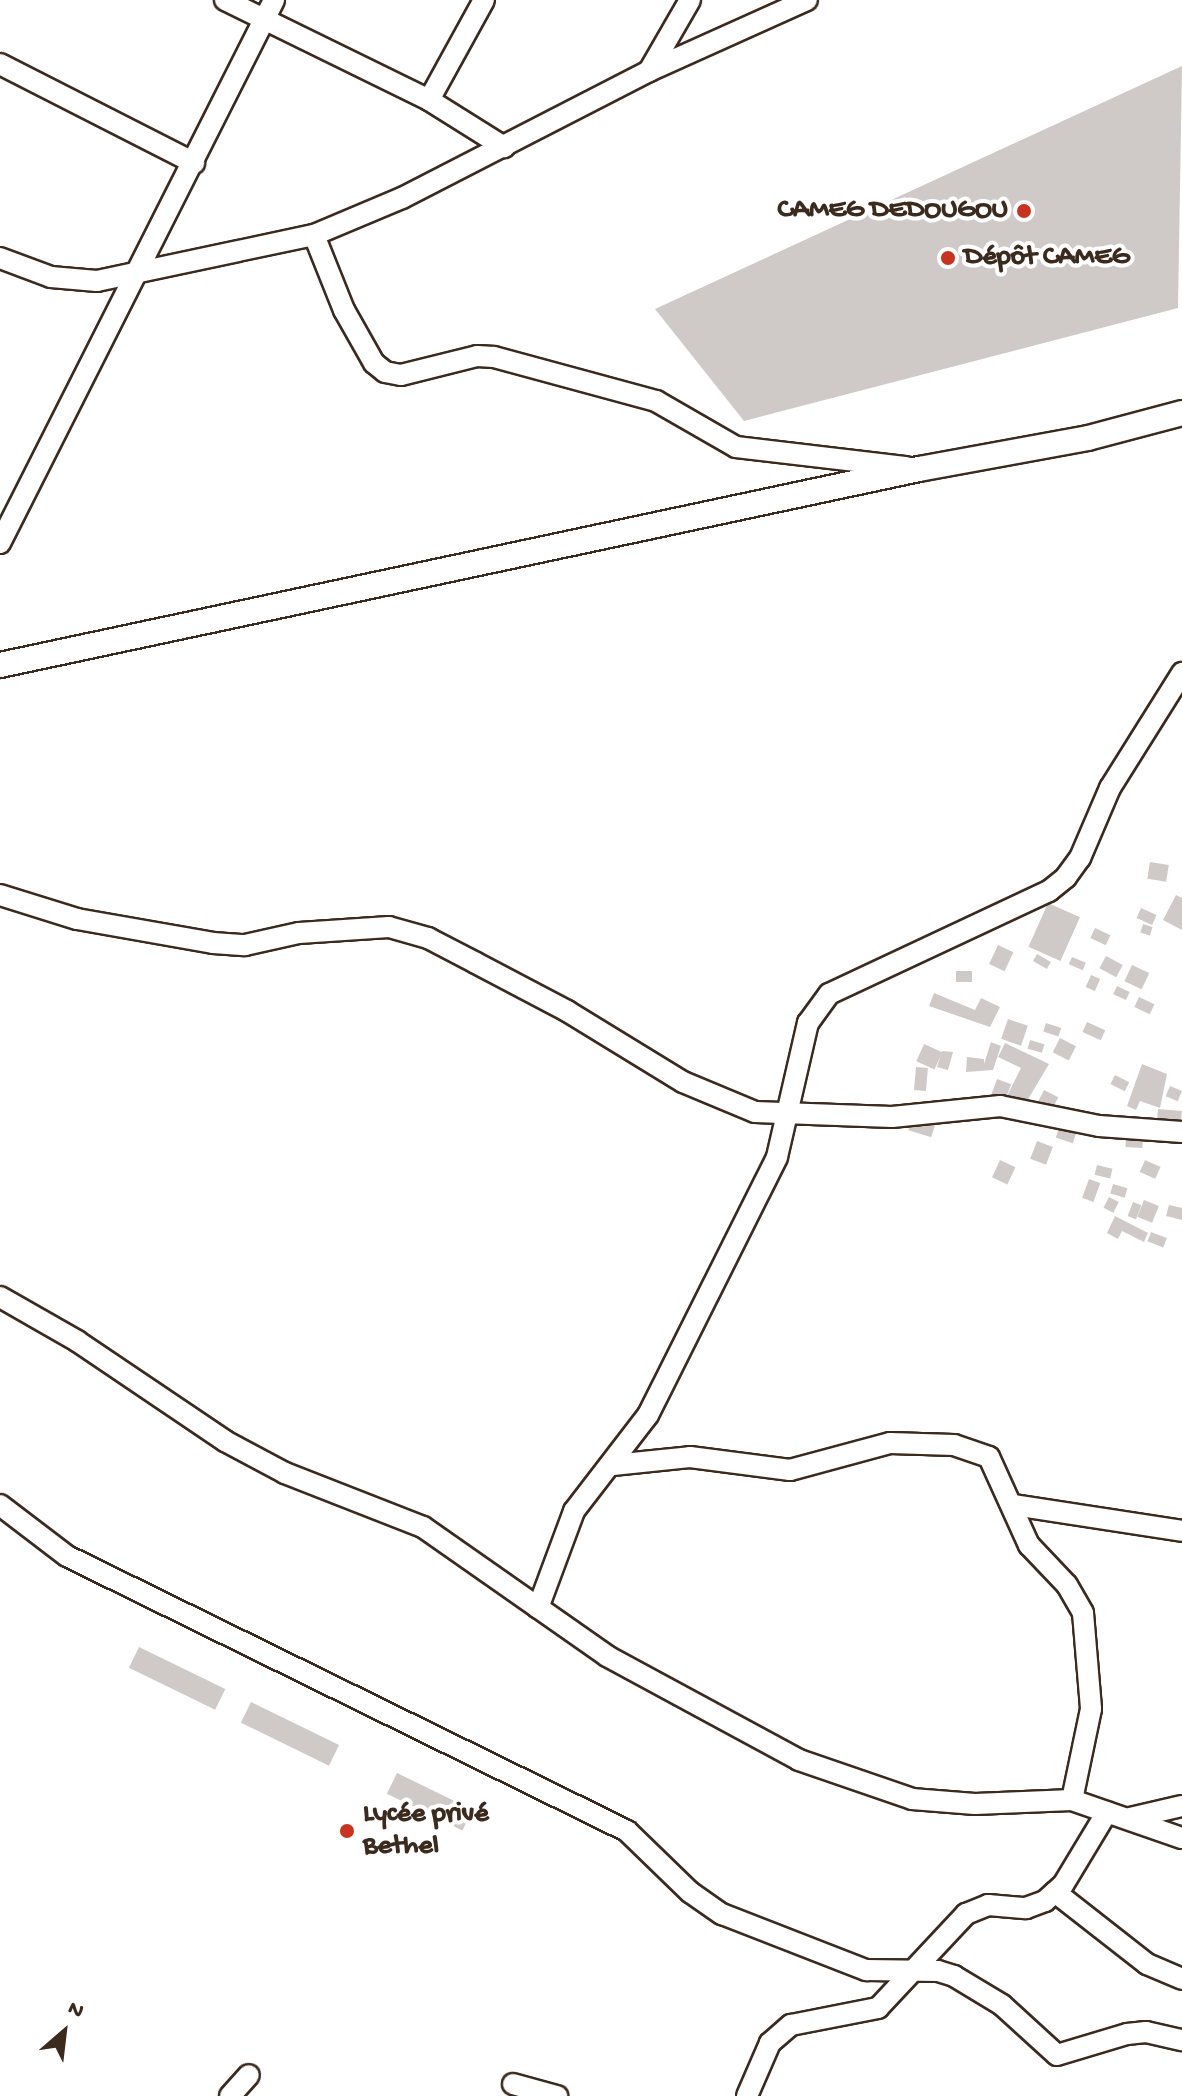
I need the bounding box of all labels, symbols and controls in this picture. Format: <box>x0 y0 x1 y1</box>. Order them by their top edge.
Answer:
place label: CAMEG DEDOUGOU <box>777 194 1008 228</box>
marker: CAMEG DEDOUGOU <box>1015 202 1033 220</box>
place label: Dépôt CAMEG <box>964 241 1129 275</box>
marker: Dépôt CAMEG <box>939 249 957 267</box>
place label: Lycée privé Bethel <box>363 1798 489 1864</box>
marker: Lycée privé Bethel <box>338 1822 356 1840</box>
north arrow <box>24 1992 104 2072</box>
text: N <box>63 1996 88 2026</box>

